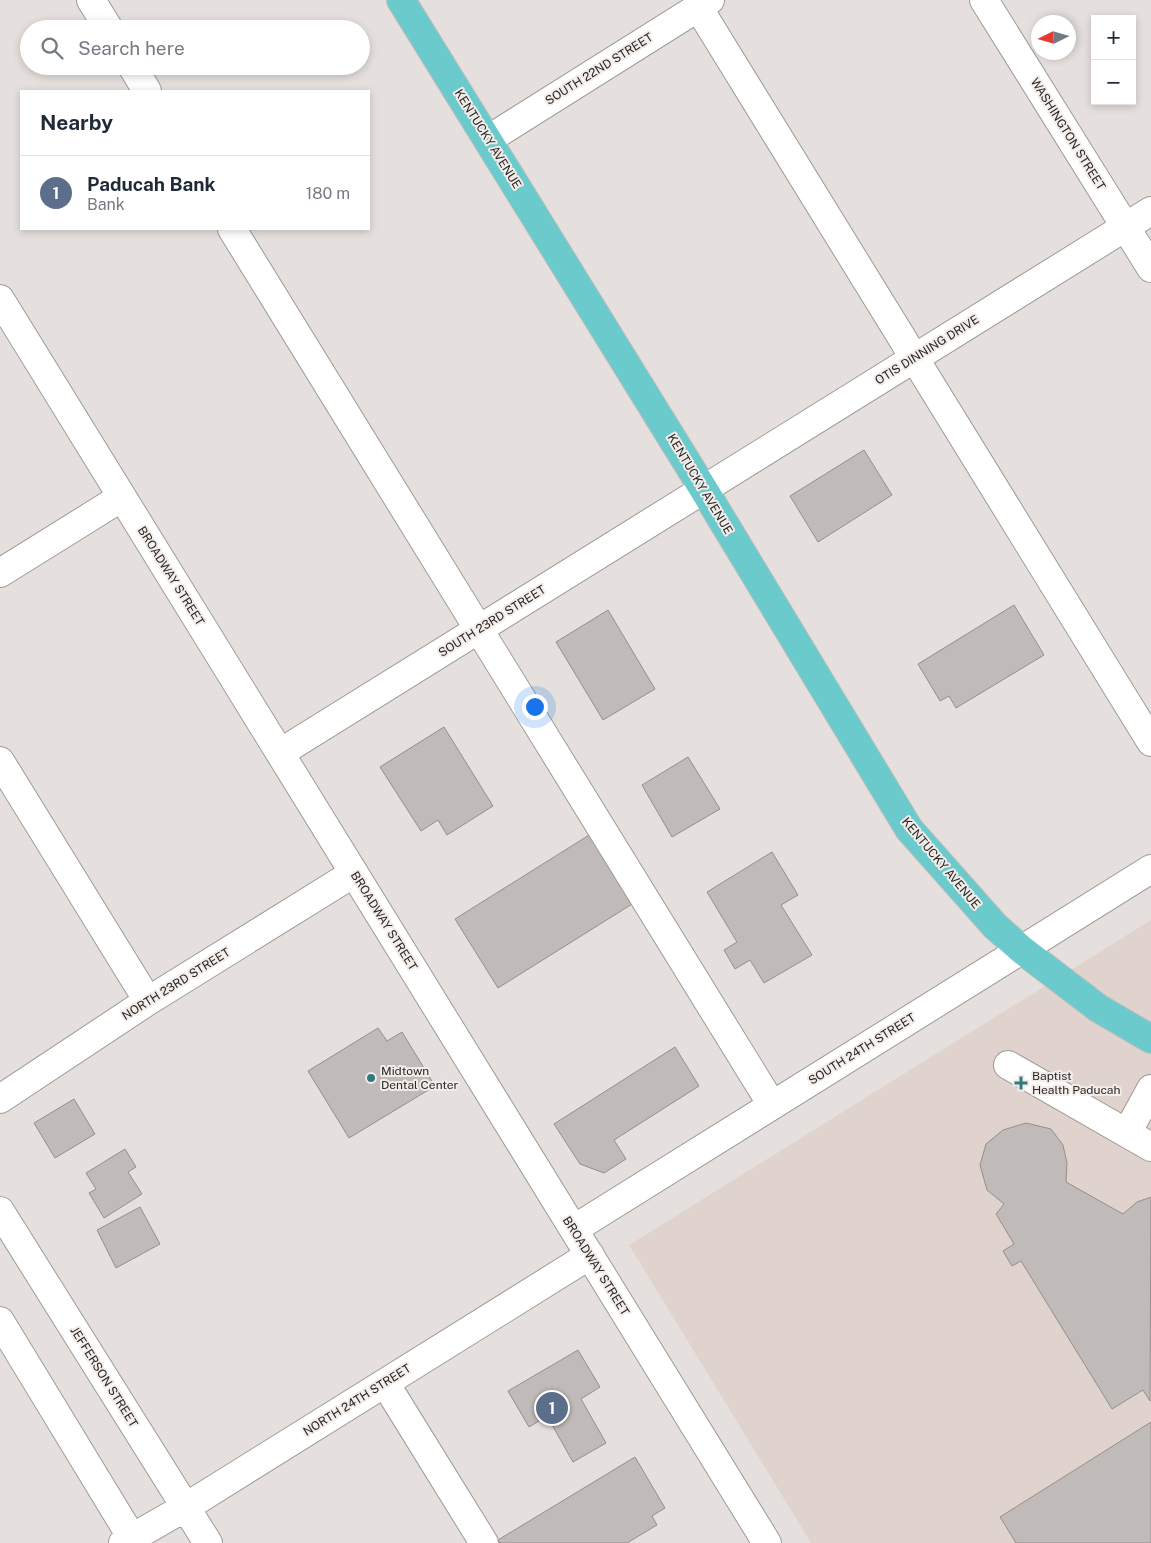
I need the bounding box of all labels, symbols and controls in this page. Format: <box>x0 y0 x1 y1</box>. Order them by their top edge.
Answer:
north arrow <box>1031 15 1076 60</box>
map controls <box>1091 15 1136 105</box>
button: + <box>1091 15 1136 60</box>
search box <box>20 20 370 75</box>
street label: SOUTH 22ND STREET <box>543 30 655 108</box>
icon: search <box>38 34 66 62</box>
text: Search here <box>78 37 185 59</box>
button: − <box>1091 60 1136 105</box>
street label: WASHINGTON STREET <box>1028 75 1108 193</box>
street label: KENTUCKY AVENUE <box>452 87 524 191</box>
text: Nearby <box>40 110 113 135</box>
text: Paducah Bank <box>87 173 215 195</box>
text: 1 <box>53 184 59 203</box>
text: 180 m <box>306 184 350 203</box>
text: Bank <box>87 195 125 214</box>
street label: OTIS DINNING DRIVE <box>873 312 981 388</box>
street label: KENTUCKY AVENUE <box>665 431 735 537</box>
street label: BROADWAY STREET <box>135 524 207 628</box>
street label: SOUTH 23RD STREET <box>436 582 548 660</box>
your location <box>522 694 548 720</box>
street label: KENTUCKY AVENUE <box>899 815 983 911</box>
street label: BROADWAY STREET <box>348 869 420 973</box>
street label: NORTH 23RD STREET <box>119 945 233 1023</box>
street label: SOUTH 24TH STREET <box>806 1010 918 1088</box>
place label: Midtown Dental Center <box>381 1064 459 1092</box>
place label: Baptist Health Paducah <box>1032 1069 1121 1097</box>
marker: Midtown Dental Center <box>365 1072 377 1084</box>
marker: Baptist Health Paducah <box>1014 1076 1028 1090</box>
street label: BROADWAY STREET <box>560 1214 632 1318</box>
street label: JEFFERSON STREET <box>67 1324 141 1430</box>
street label: NORTH 24TH STREET <box>301 1361 413 1439</box>
pin: 1 <box>536 1389 568 1427</box>

